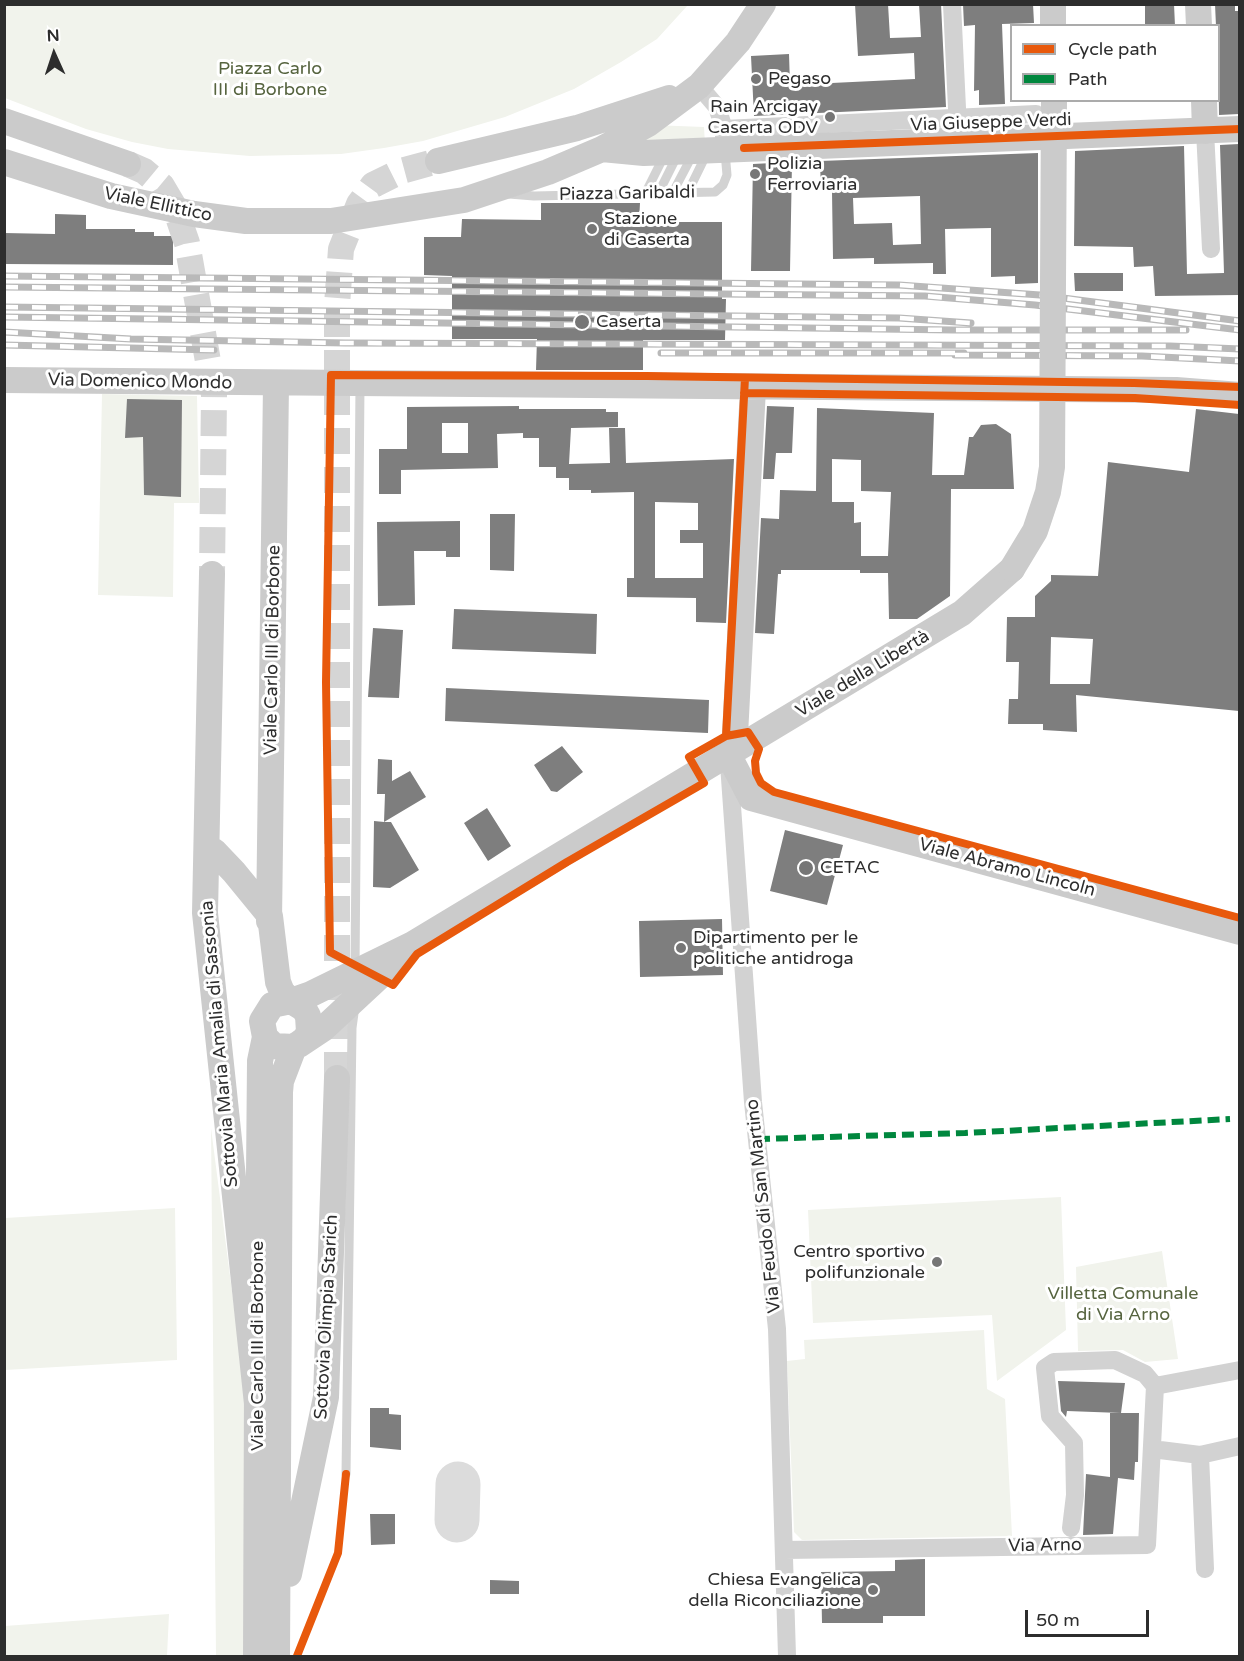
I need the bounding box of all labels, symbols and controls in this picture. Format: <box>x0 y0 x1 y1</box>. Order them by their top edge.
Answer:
north arrow <box>24 24 84 84</box>
legend <box>1010 24 1220 102</box>
text: N <box>46 26 60 46</box>
text: Cycle path <box>1068 38 1157 60</box>
park label: Piazza Carlo III di Borbone <box>213 58 327 100</box>
place label: Pegaso <box>768 68 831 90</box>
text: Path <box>1068 68 1107 90</box>
marker: Pegaso <box>749 72 763 86</box>
place label: Rain Arcigay Caserta ODV <box>708 96 818 138</box>
street label: Via Giuseppe Verdi <box>910 109 1072 137</box>
marker: Rain Arcigay Caserta ODV <box>823 110 837 124</box>
place label: Polizia Ferroviaria <box>767 153 857 195</box>
marker: Polizia Ferroviaria <box>748 167 762 181</box>
street label: Piazza Garibaldi <box>559 182 695 206</box>
street label: Viale Ellittico <box>102 183 214 227</box>
place label: Stazione di Caserta <box>604 208 690 250</box>
marker: Stazione di Caserta <box>585 222 599 236</box>
place label: Caserta <box>596 311 661 333</box>
marker: Caserta <box>573 313 591 331</box>
street label: Via Domenico Mondo <box>48 370 232 394</box>
street label: Viale Carlo III di Borbone <box>260 545 286 755</box>
street label: Viale della Libertà <box>792 626 934 722</box>
street label: Viale Abramo Lincoln <box>916 834 1098 902</box>
place label: CETAC <box>820 857 880 879</box>
marker: CETAC <box>797 859 815 877</box>
street label: Sottovia Maria Amalia di Sassonia <box>197 900 243 1188</box>
place label: Dipartimento per le politiche antidroga <box>693 927 858 970</box>
marker: Dipartimento per le politiche antidroga <box>674 941 688 955</box>
street label: Via Feudo di San Martino <box>742 1098 786 1314</box>
street label: Sottovia Olimpia Starich <box>311 1214 343 1420</box>
street label: Viale Carlo III di Borbone <box>247 1241 269 1451</box>
place label: Centro sportivo polifunzionale <box>793 1241 925 1284</box>
marker: Centro sportivo polifunzionale <box>930 1255 944 1269</box>
park label: Villetta Comunale di Via Arno <box>1048 1283 1198 1326</box>
street label: Via Arno <box>1008 1535 1082 1557</box>
place label: Chiesa Evangelica della Riconciliazione <box>688 1569 861 1612</box>
marker: Chiesa Evangelica della Riconciliazione <box>866 1583 880 1597</box>
scale bar <box>1028 1598 1152 1636</box>
text: 50 m <box>1036 1609 1080 1631</box>

